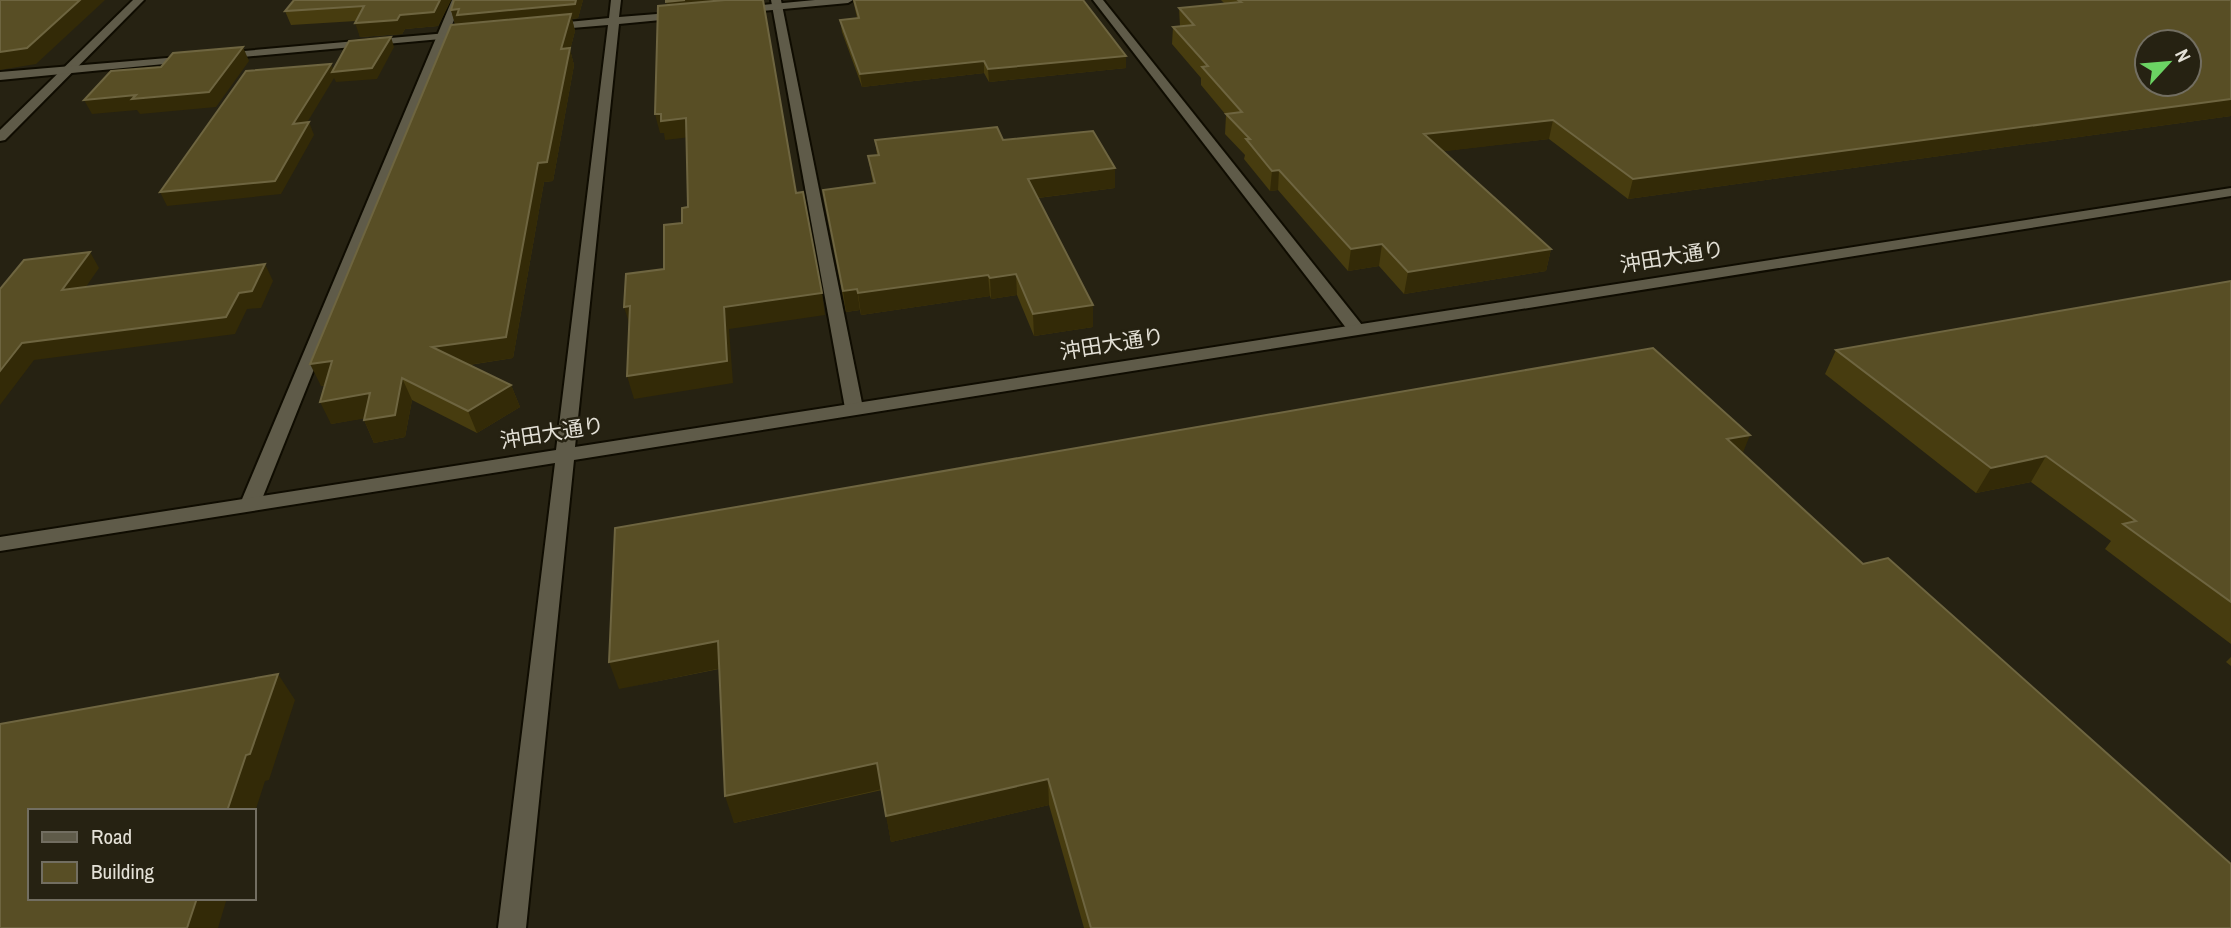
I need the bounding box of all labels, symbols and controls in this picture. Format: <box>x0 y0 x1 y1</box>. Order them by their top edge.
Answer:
north arrow <box>2133 28 2203 98</box>
text: N <box>2169 45 2197 66</box>
street label: 沖田大通り <box>1618 234 1726 279</box>
street label: 沖田大通り <box>1058 321 1166 366</box>
street label: 沖田大通り <box>498 410 606 455</box>
legend <box>28 809 256 900</box>
text: Road <box>91 822 132 851</box>
text: Building <box>91 857 155 886</box>

